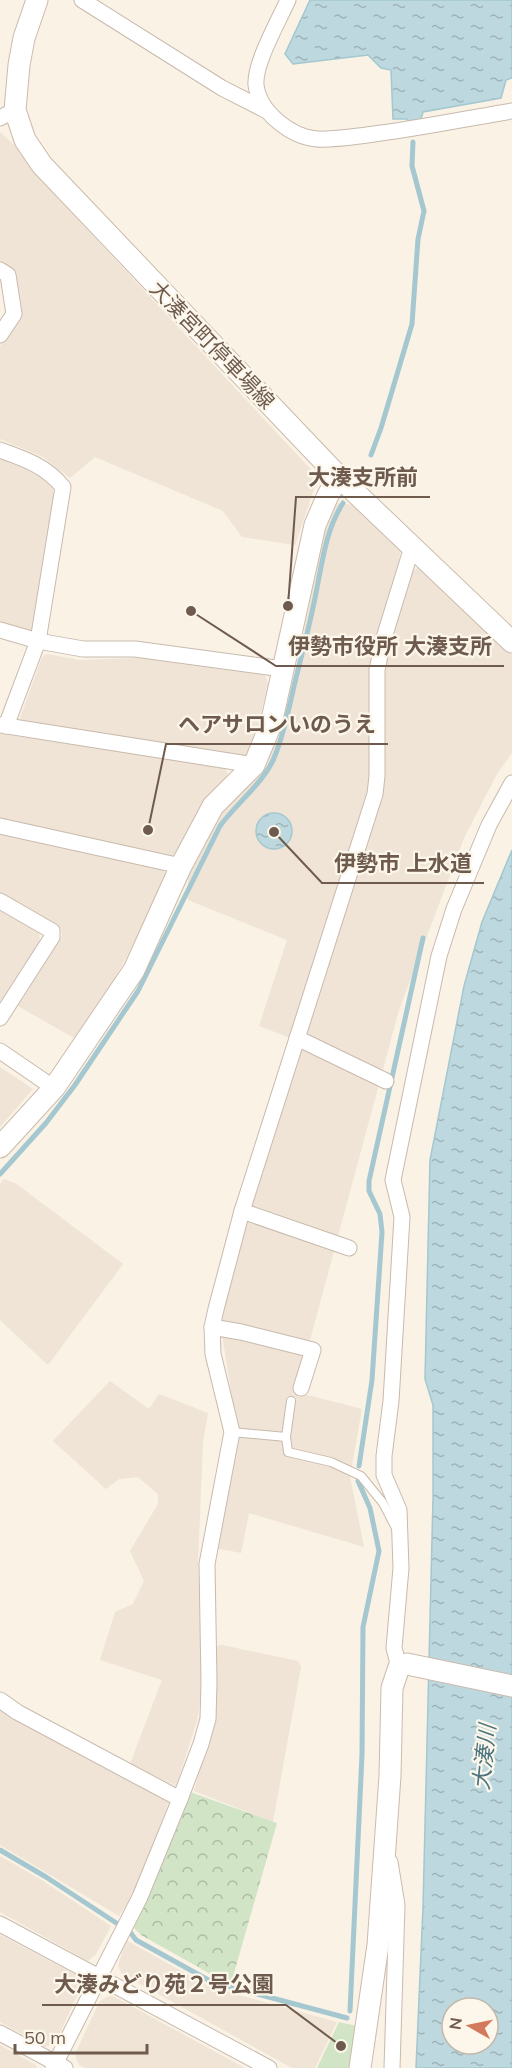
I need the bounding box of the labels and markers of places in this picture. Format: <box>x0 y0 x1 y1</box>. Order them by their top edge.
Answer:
callout: 大湊支所前 <box>296 457 430 497</box>
callout: 伊勢市役所 大湊支所 <box>276 626 504 666</box>
callout: ヘアサロンいのうえ <box>166 704 388 744</box>
callout: 伊勢市 上水道 <box>322 843 484 883</box>
callout: 大湊みどり苑２号公園 <box>42 1965 286 2005</box>

